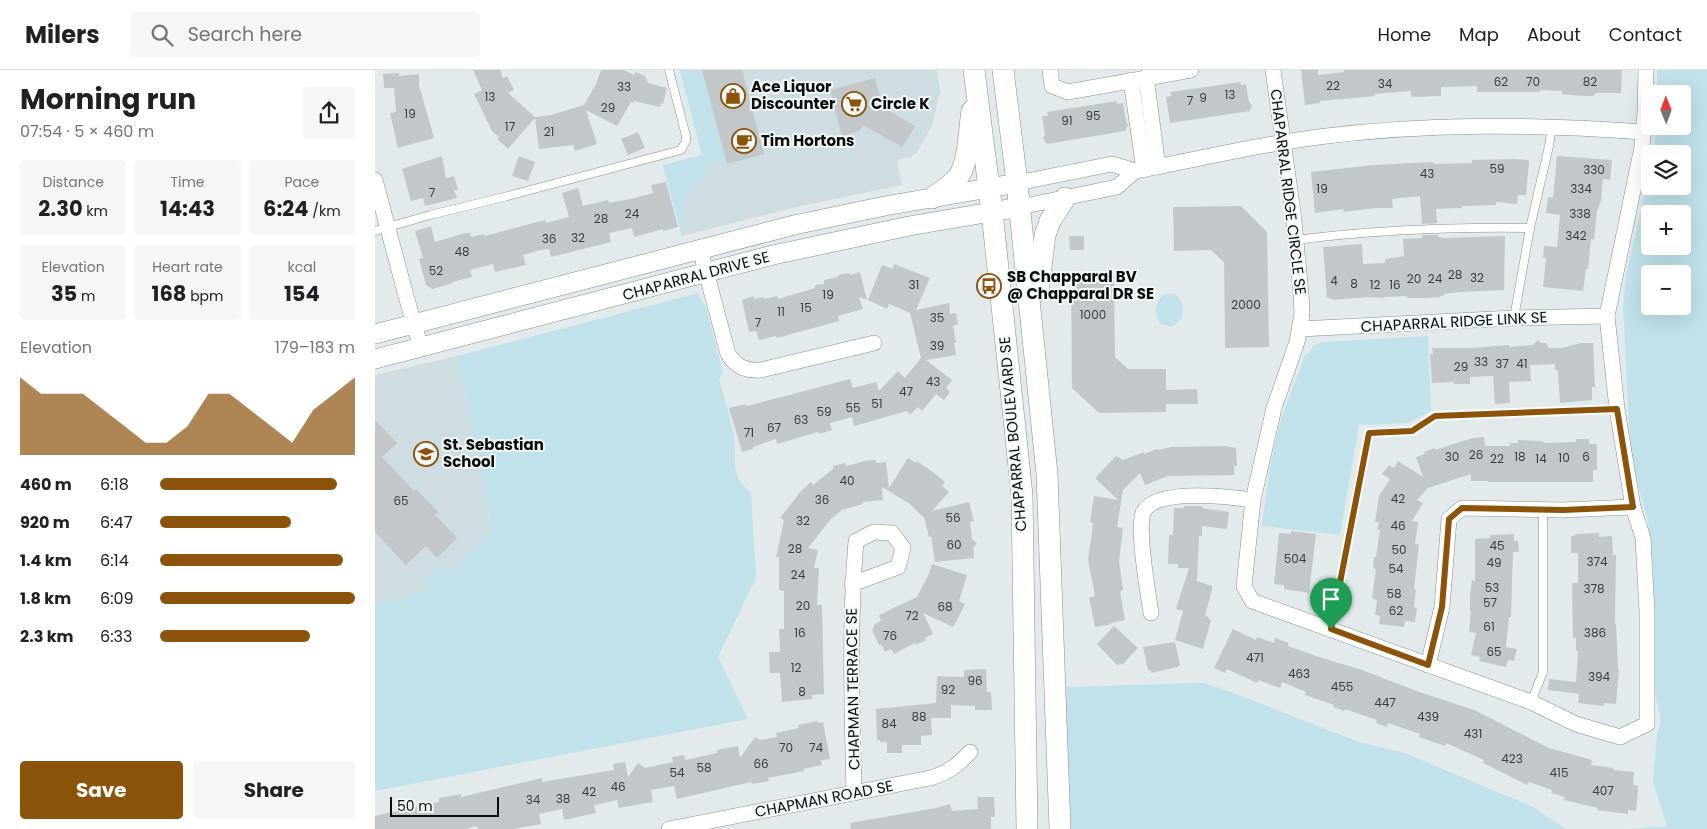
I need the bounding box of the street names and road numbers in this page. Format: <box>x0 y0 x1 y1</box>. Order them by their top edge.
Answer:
street label: CHAPARRAL RIDGE CIRCLE SE <box>1265 88 1312 296</box>
street label: CHAPARRAL DRIVE SE <box>620 246 772 305</box>
street label: CHAPARRAL RIDGE LINK SE <box>1360 306 1548 337</box>
street label: CHAPARRAL BOULEVARD SE <box>994 336 1031 532</box>
street label: CHAPMAN TERRACE SE <box>841 608 864 770</box>
street label: CHAPMAN ROAD SE <box>753 775 895 822</box>

